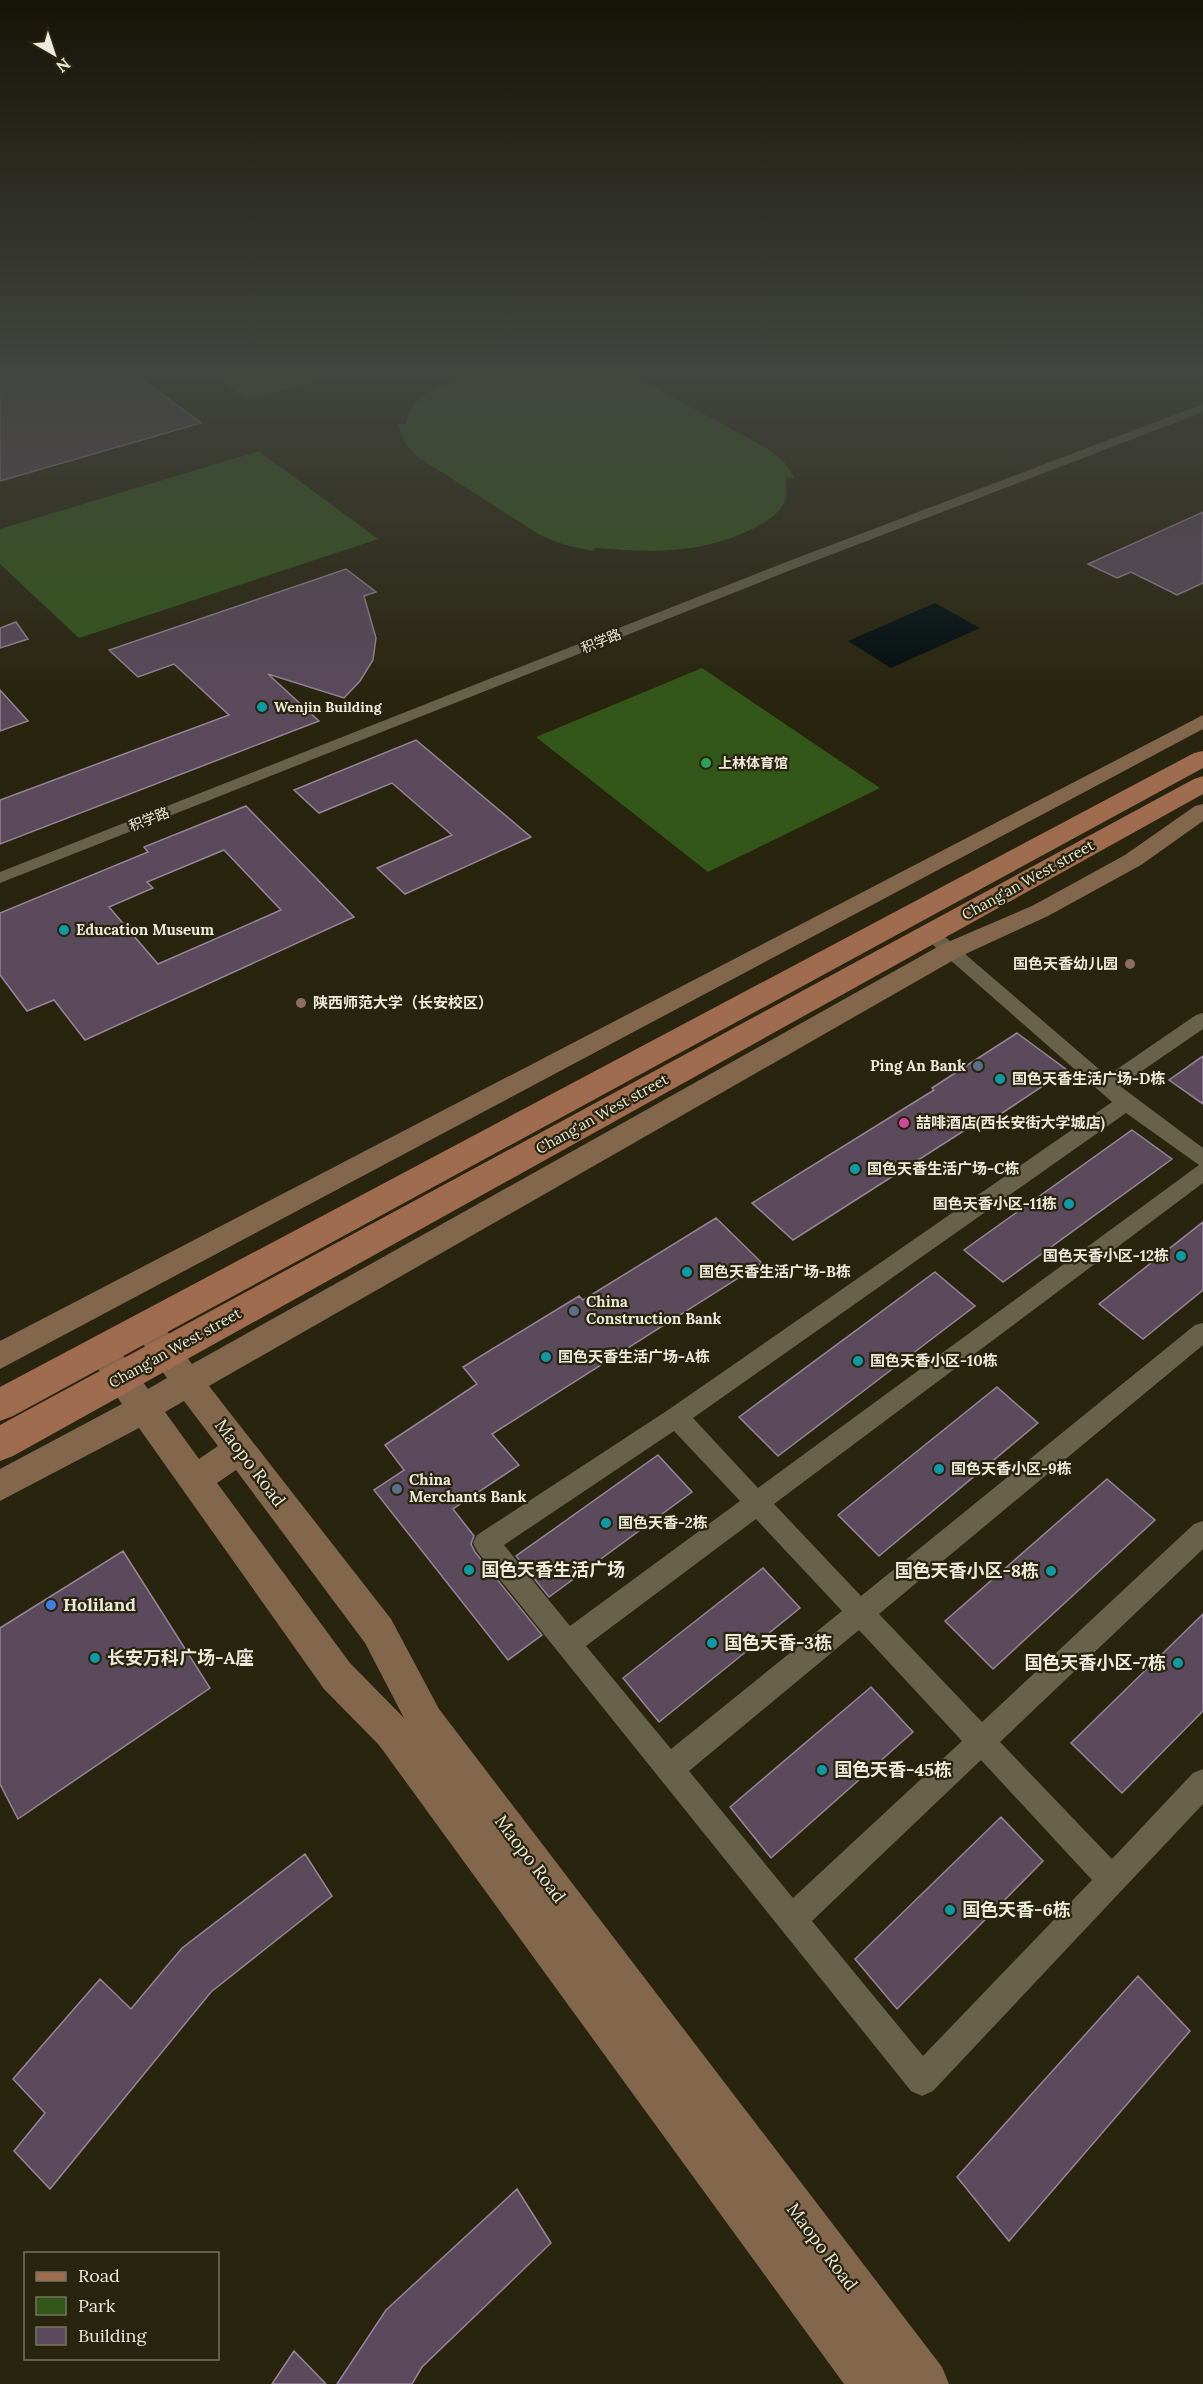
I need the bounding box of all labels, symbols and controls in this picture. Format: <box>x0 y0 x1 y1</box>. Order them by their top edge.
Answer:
north arrow <box>24 24 84 84</box>
text: N <box>52 54 75 77</box>
street label: 积学路 <box>578 625 624 657</box>
place label: Wenjin Building <box>274 698 383 716</box>
marker: Wenjin Building <box>255 700 269 714</box>
place label: 上林体育馆 <box>718 754 788 772</box>
marker: 上林体育馆 <box>699 756 713 770</box>
street label: 积学路 <box>126 803 172 835</box>
street label: Chang'an West street <box>958 835 1098 924</box>
place label: Education Museum <box>76 920 214 939</box>
marker: Education Museum <box>57 923 71 937</box>
place label: 国色天香幼儿园 <box>1013 954 1118 973</box>
marker: 国色天香幼儿园 <box>1123 957 1137 971</box>
place label: 陕西师范大学（长安校区） <box>313 993 493 1012</box>
marker: 陕西师范大学（长安校区） <box>294 996 308 1010</box>
place label: Ping An Bank <box>870 1056 966 1075</box>
marker: Ping An Bank <box>971 1059 985 1073</box>
street label: Chang'an West street <box>532 1069 672 1158</box>
place label: 国色天香生活广场-D栋 <box>1012 1069 1165 1088</box>
marker: 国色天香生活广场-D栋 <box>993 1072 1007 1086</box>
place label: 喆啡酒店(西长安街大学城店) <box>916 1113 1105 1133</box>
marker: 喆啡酒店(西长安街大学城店) <box>897 1116 911 1130</box>
place label: 国色天香生活广场-C栋 <box>867 1159 1019 1178</box>
marker: 国色天香生活广场-C栋 <box>848 1162 862 1176</box>
place label: 国色天香小区-11栋 <box>933 1194 1057 1213</box>
marker: 国色天香小区-11栋 <box>1062 1197 1076 1211</box>
place label: 国色天香小区-12栋 <box>1043 1246 1169 1265</box>
marker: 国色天香小区-12栋 <box>1174 1249 1188 1263</box>
place label: 国色天香生活广场-B栋 <box>699 1262 851 1281</box>
marker: 国色天香生活广场-B栋 <box>680 1265 694 1279</box>
place label: China Construction Bank <box>586 1292 722 1328</box>
street label: Chang'an West street <box>105 1303 245 1392</box>
marker: China Construction Bank <box>567 1304 581 1318</box>
place label: 国色天香生活广场-A栋 <box>558 1347 710 1366</box>
marker: 国色天香生活广场-A栋 <box>539 1350 553 1364</box>
place label: 国色天香小区-10栋 <box>870 1351 998 1370</box>
marker: 国色天香小区-10栋 <box>851 1354 865 1368</box>
street label: Maopo Road <box>210 1414 291 1511</box>
place label: 国色天香小区-9栋 <box>951 1459 1072 1478</box>
marker: 国色天香小区-9栋 <box>932 1462 946 1476</box>
place label: China Merchants Bank <box>409 1470 527 1506</box>
marker: China Merchants Bank <box>390 1482 404 1496</box>
place label: 国色天香-2栋 <box>618 1513 708 1532</box>
marker: 国色天香-2栋 <box>599 1516 613 1530</box>
place label: 国色天香生活广场 <box>481 1558 625 1581</box>
place label: 国色天香小区-8栋 <box>894 1559 1039 1582</box>
marker: 国色天香生活广场 <box>462 1563 476 1577</box>
marker: 国色天香小区-8栋 <box>1044 1564 1058 1578</box>
place label: Holiland <box>63 1593 136 1616</box>
marker: Holiland <box>44 1598 58 1612</box>
place label: 国色天香-3栋 <box>724 1631 832 1654</box>
marker: 国色天香-3栋 <box>705 1636 719 1650</box>
place label: 长安万科广场-A座 <box>107 1646 254 1669</box>
marker: 长安万科广场-A座 <box>88 1651 102 1665</box>
place label: 国色天香小区-7栋 <box>1024 1651 1166 1674</box>
marker: 国色天香小区-7栋 <box>1171 1656 1185 1670</box>
place label: 国色天香-45栋 <box>834 1758 952 1781</box>
marker: 国色天香-45栋 <box>815 1763 829 1777</box>
street label: Maopo Road <box>490 1810 571 1907</box>
place label: 国色天香-6栋 <box>962 1898 1071 1921</box>
marker: 国色天香-6栋 <box>943 1903 957 1917</box>
street label: Maopo Road <box>782 2198 863 2295</box>
legend <box>24 2252 219 2360</box>
text: Road <box>78 2264 120 2287</box>
text: Park <box>78 2294 116 2317</box>
text: Building <box>78 2324 148 2347</box>

